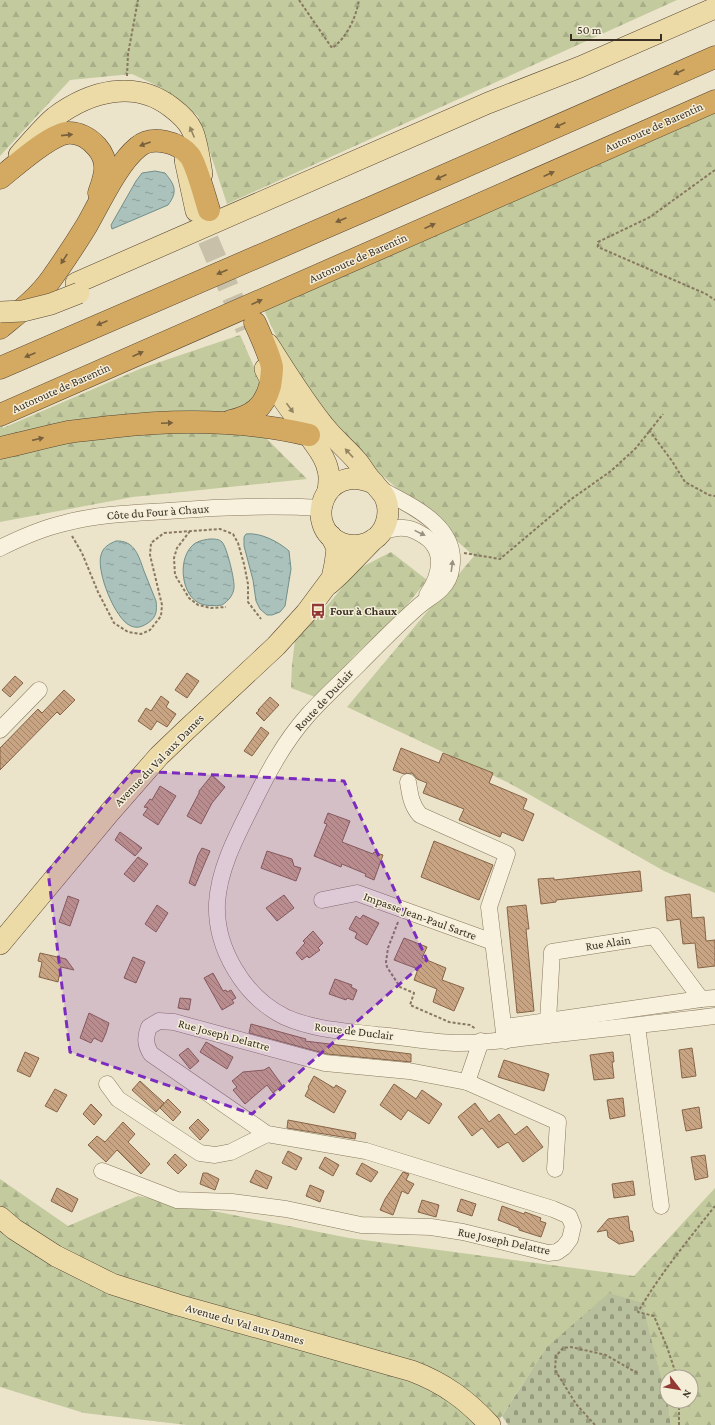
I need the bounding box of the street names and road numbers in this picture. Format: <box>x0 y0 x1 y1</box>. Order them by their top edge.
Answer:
street label: Autoroute de Barentin <box>603 99 706 155</box>
street label: Autoroute de Barentin <box>307 230 410 286</box>
street label: Autoroute de Barentin <box>10 360 113 416</box>
street label: Côte du Four à Chaux <box>106 501 210 523</box>
street label: Route de Duclair <box>292 666 357 734</box>
street label: Avenue du Val aux Dames <box>111 711 207 809</box>
street label: Impasse Jean-Paul Sartre <box>362 889 478 943</box>
street label: Rue Alain <box>584 932 632 953</box>
street label: Rue Joseph Delattre <box>177 1016 271 1054</box>
street label: Route de Duclair <box>314 1019 395 1043</box>
street label: Rue Joseph Delattre <box>457 1224 551 1258</box>
street label: Avenue du Val aux Dames <box>184 1300 306 1348</box>

